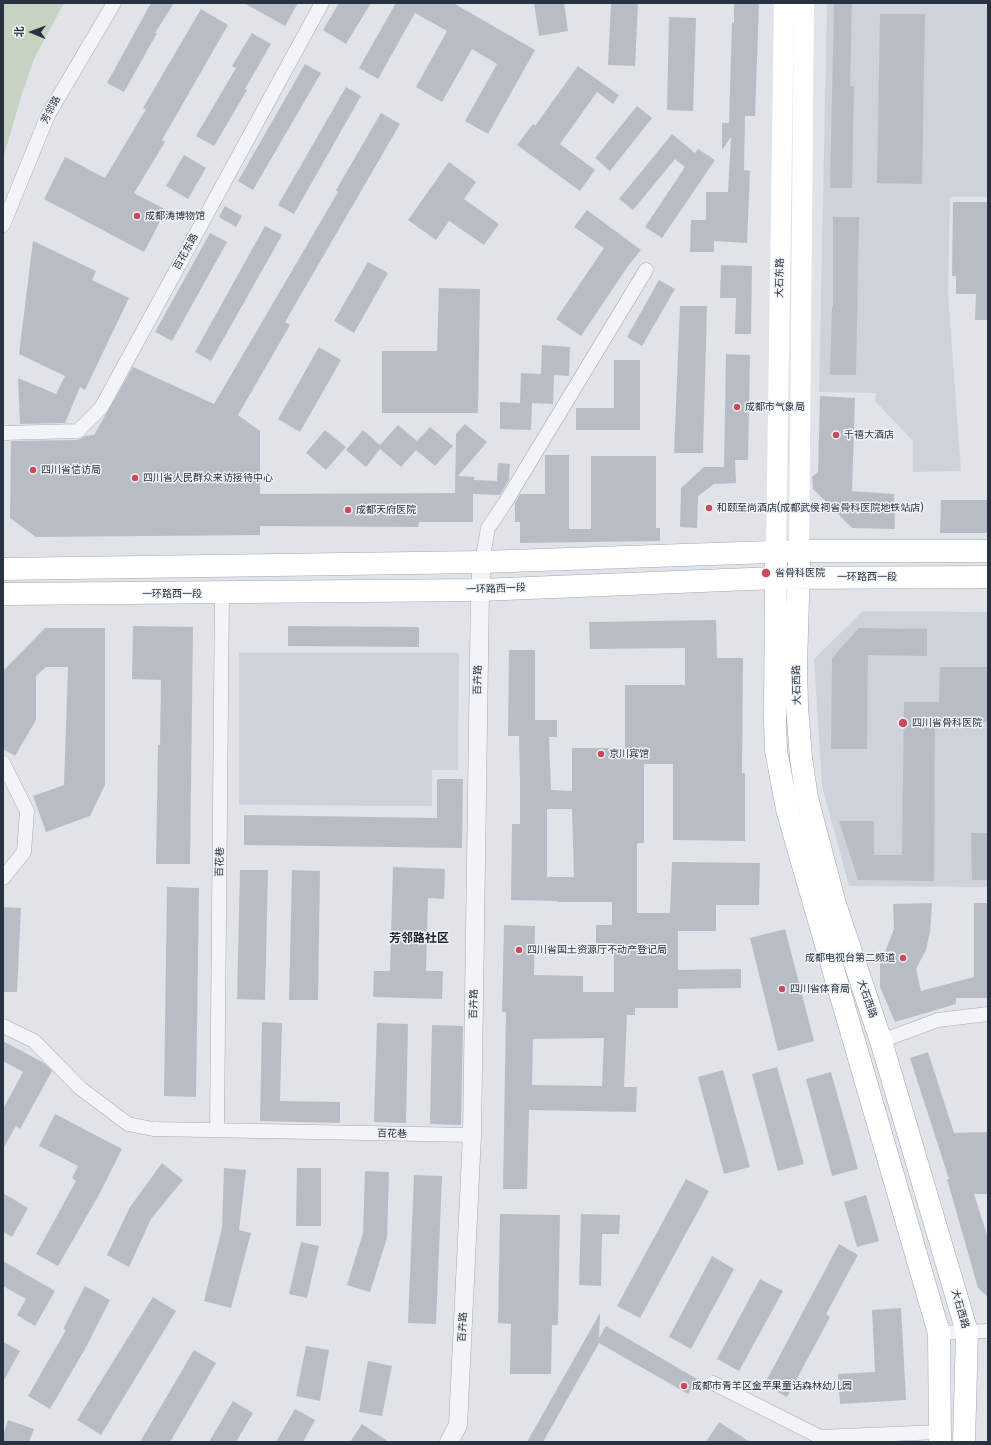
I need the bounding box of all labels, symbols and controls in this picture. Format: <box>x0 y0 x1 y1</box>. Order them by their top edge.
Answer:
north arrow <box>12 12 52 52</box>
text: 北 <box>13 26 26 37</box>
street label: 芳邻路 <box>39 94 63 126</box>
place label: 成都涛博物馆 <box>145 210 205 222</box>
marker: 成都涛博物馆 <box>132 211 142 221</box>
street label: 百花东路 <box>171 232 201 272</box>
street label: 大石东路 <box>774 258 786 298</box>
place label: 成都市气象局 <box>745 401 805 413</box>
marker: 成都市气象局 <box>732 402 742 412</box>
place label: 千禧大酒店 <box>844 429 894 441</box>
marker: 千禧大酒店 <box>831 430 841 440</box>
place label: 四川省信访局 <box>41 464 101 476</box>
marker: 四川省信访局 <box>28 465 38 475</box>
place label: 四川省人民群众来访接待中心 <box>143 472 273 484</box>
marker: 四川省人民群众来访接待中心 <box>130 473 140 483</box>
place label: 和颐至尚酒店(成都武侯祠省骨科医院地铁站店) <box>717 502 923 514</box>
marker: 和颐至尚酒店(成都武侯祠省骨科医院地铁站店) <box>704 503 714 513</box>
place label: 成都天府医院 <box>356 504 416 516</box>
marker: 成都天府医院 <box>343 505 353 515</box>
marker: 省骨科医院 <box>760 567 772 579</box>
place label: 省骨科医院 <box>775 567 825 579</box>
street label: 一环路西一段 <box>837 571 897 583</box>
street label: 一环路西一段 <box>466 582 526 596</box>
street label: 一环路西一段 <box>142 588 202 600</box>
street label: 百卉路 <box>472 665 484 695</box>
street label: 大石西路 <box>791 665 803 705</box>
marker: 四川省骨科医院 <box>897 717 909 729</box>
place label: 四川省骨科医院 <box>912 717 982 729</box>
place label: 京川宾馆 <box>609 748 649 760</box>
marker: 京川宾馆 <box>596 749 606 759</box>
street label: 百花巷 <box>214 847 226 877</box>
district label: 芳邻路社区 <box>389 932 449 946</box>
place label: 四川省国土资源厅不动产登记局 <box>527 944 667 956</box>
marker: 四川省国土资源厅不动产登记局 <box>514 945 524 955</box>
place label: 成都电视台第二频道 <box>805 952 895 964</box>
marker: 成都电视台第二频道 <box>898 953 908 963</box>
street label: 大石西路 <box>855 978 879 1020</box>
place label: 四川省体育局 <box>790 983 850 995</box>
marker: 四川省体育局 <box>777 984 787 994</box>
street label: 百卉路 <box>468 989 480 1019</box>
street label: 百花巷 <box>377 1128 407 1140</box>
street label: 大石西路 <box>949 1288 971 1330</box>
street label: 百卉路 <box>456 1312 470 1342</box>
place label: 成都市青羊区金苹果童话森林幼儿园 <box>692 1380 852 1392</box>
marker: 成都市青羊区金苹果童话森林幼儿园 <box>679 1381 689 1391</box>

